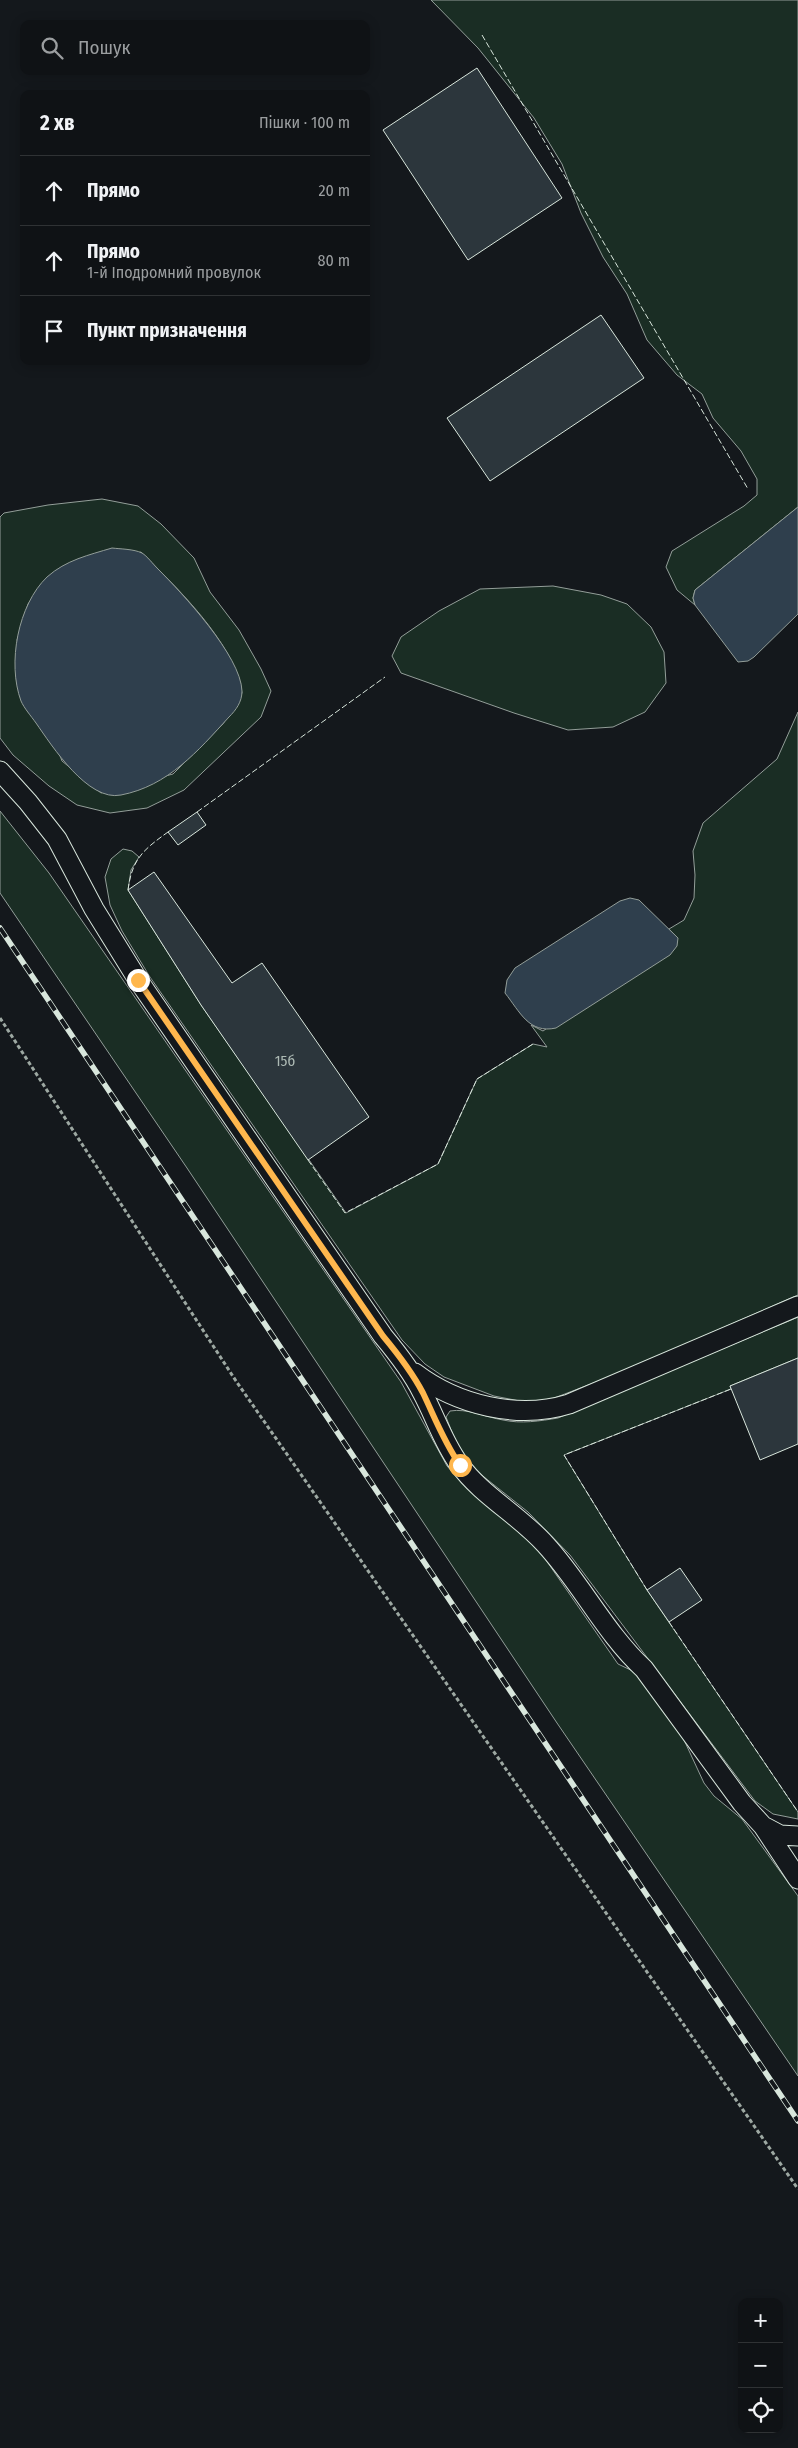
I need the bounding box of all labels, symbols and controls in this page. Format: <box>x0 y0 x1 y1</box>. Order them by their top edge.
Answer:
search box <box>20 20 370 75</box>
icon: search <box>38 34 66 62</box>
text: Пошук <box>78 36 130 59</box>
text: 2 хв <box>40 110 75 136</box>
text: Пішки · 100 m <box>259 113 350 132</box>
icon: ahead <box>40 177 68 205</box>
text: Прямо <box>87 179 140 202</box>
text: 20 m <box>319 181 350 200</box>
text: Прямо <box>87 240 140 263</box>
icon: ahead <box>40 247 68 275</box>
text: 80 m <box>318 251 350 270</box>
text: 1-й Іподромний провулок <box>87 263 261 282</box>
icon: arrive <box>40 317 68 345</box>
text: Пункт призначення <box>87 319 247 342</box>
route end <box>127 969 150 992</box>
house number: 15б <box>275 1052 295 1070</box>
route start <box>449 1454 472 1477</box>
map controls <box>738 2298 783 2433</box>
button: + <box>738 2298 783 2343</box>
button: − <box>738 2343 783 2388</box>
button: locate <box>738 2388 783 2433</box>

